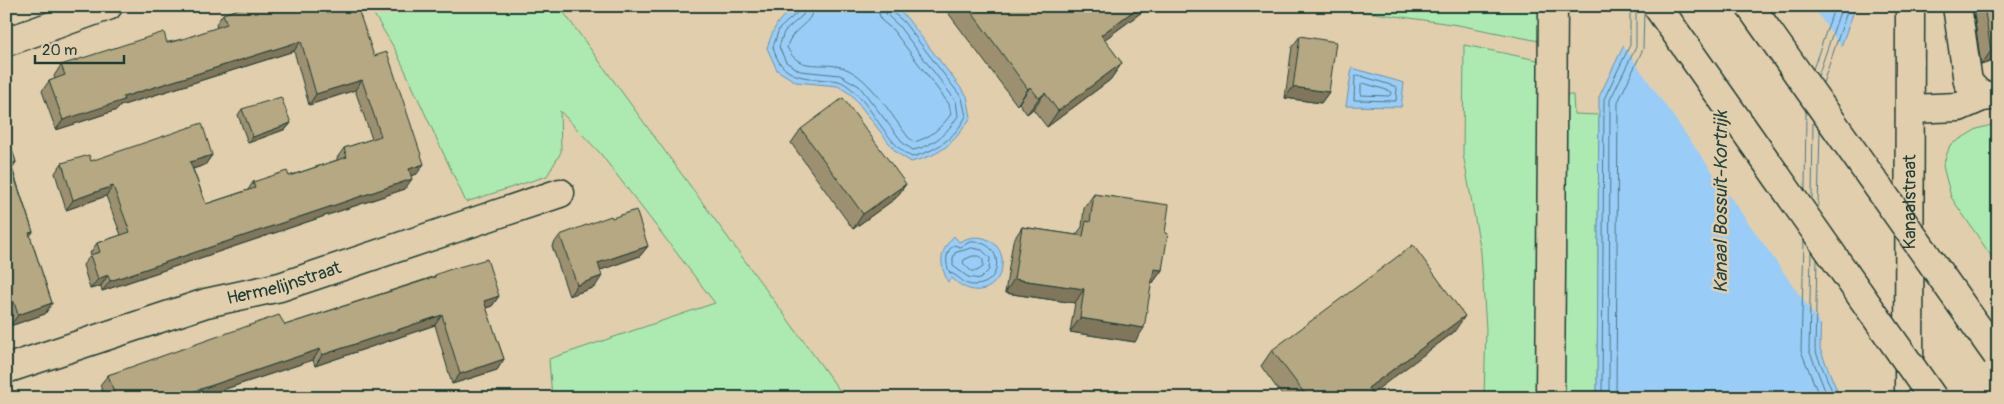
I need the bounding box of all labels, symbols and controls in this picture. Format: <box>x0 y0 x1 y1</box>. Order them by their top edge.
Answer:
scale bar <box>35 32 124 64</box>
text: 20 m <box>42 41 77 60</box>
water label: Kanaal Bossuit-Kortrijk <box>1709 109 1733 293</box>
street label: Kanaalstraat <box>1898 154 1921 250</box>
street label: Hermelijnstraat <box>225 256 345 310</box>

